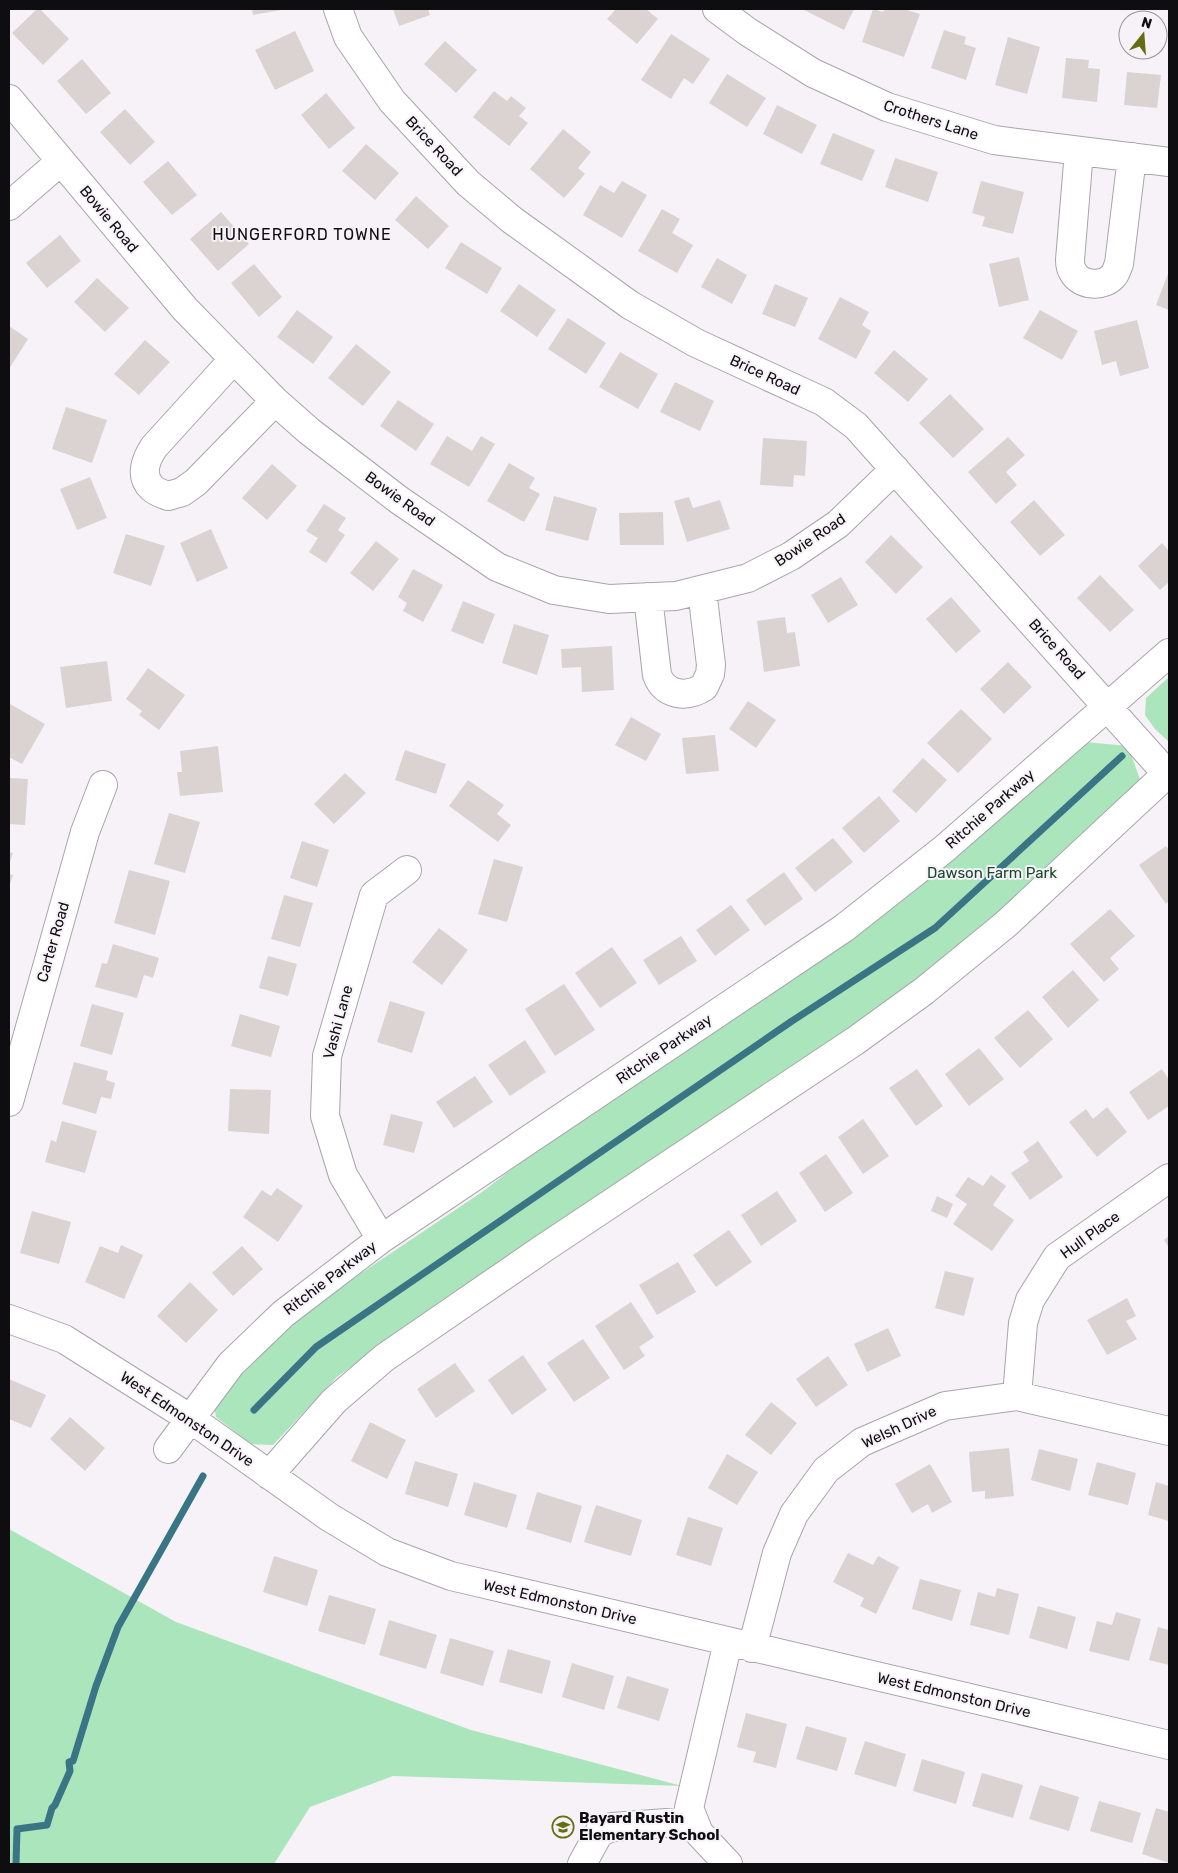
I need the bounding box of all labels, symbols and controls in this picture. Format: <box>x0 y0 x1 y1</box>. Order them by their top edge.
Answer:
north arrow <box>1118 10 1168 60</box>
text: N <box>1139 13 1154 33</box>
street label: Crothers Lane <box>881 96 981 144</box>
street label: Brice Road <box>402 112 466 180</box>
street label: Bowie Road <box>76 182 142 256</box>
district label: HUNGERFORD TOWNE <box>212 225 392 244</box>
street label: Brice Road <box>727 351 803 399</box>
street label: Bowie Road <box>362 468 438 530</box>
street label: Bowie Road <box>771 510 849 570</box>
street label: Brice Road <box>1025 615 1089 683</box>
street label: Ritchie Parkway <box>942 766 1038 852</box>
park label: Dawson Farm Park <box>927 864 1057 882</box>
street label: Carter Road <box>33 900 73 984</box>
street label: Vashi Lane <box>320 983 356 1061</box>
street label: Ritchie Parkway <box>613 1010 715 1088</box>
street label: Hull Place <box>1057 1207 1123 1263</box>
street label: Ritchie Parkway <box>280 1237 380 1319</box>
street label: West Edmonston Drive <box>117 1368 257 1470</box>
street label: Welsh Drive <box>859 1402 939 1452</box>
street label: West Edmonston Drive <box>481 1576 639 1628</box>
street label: West Edmonston Drive <box>875 1669 1033 1721</box>
place label: Bayard Rustin Elementary School <box>579 1809 720 1844</box>
school or university icon: Bayard Rustin Elementary School <box>551 1815 575 1839</box>

